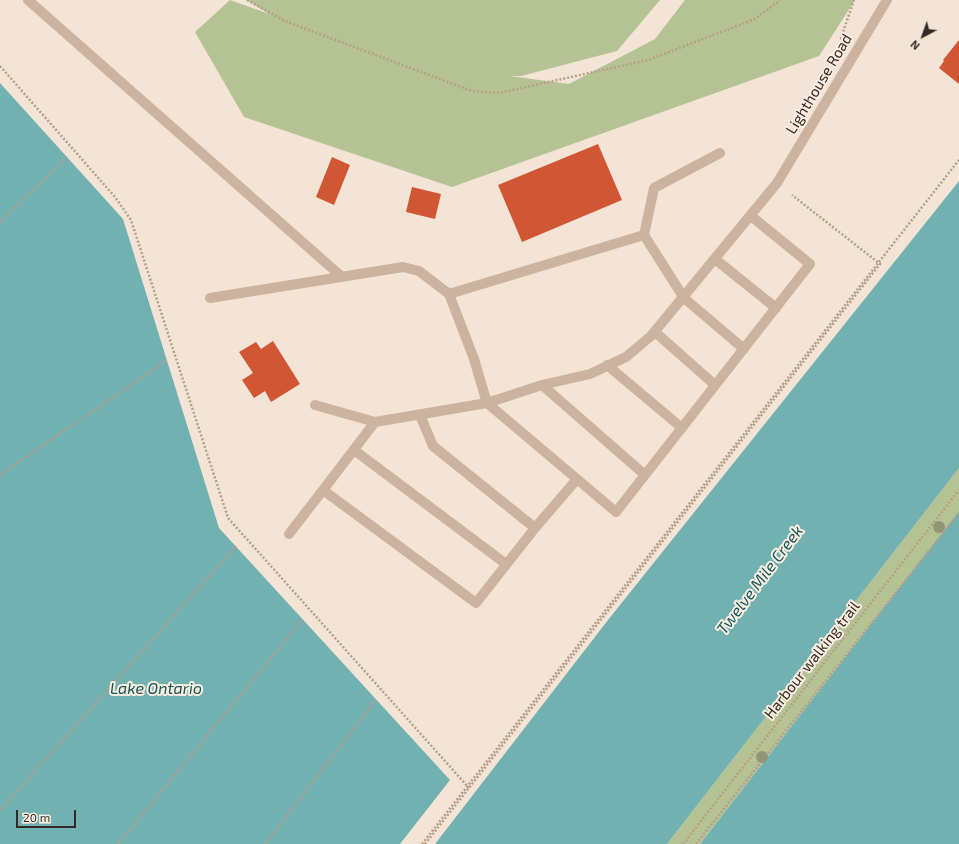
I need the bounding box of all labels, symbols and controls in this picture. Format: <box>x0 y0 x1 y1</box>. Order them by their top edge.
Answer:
north arrow <box>903 16 943 56</box>
street label: Lighthouse Road <box>782 31 856 137</box>
text: N <box>908 38 922 53</box>
water label: Twelve Mile Creek <box>713 522 807 638</box>
street label: Harbour walking trail <box>761 598 863 722</box>
water label: Lake Ontario <box>110 679 202 699</box>
scale bar <box>18 802 78 828</box>
text: 20 m <box>23 810 50 824</box>

